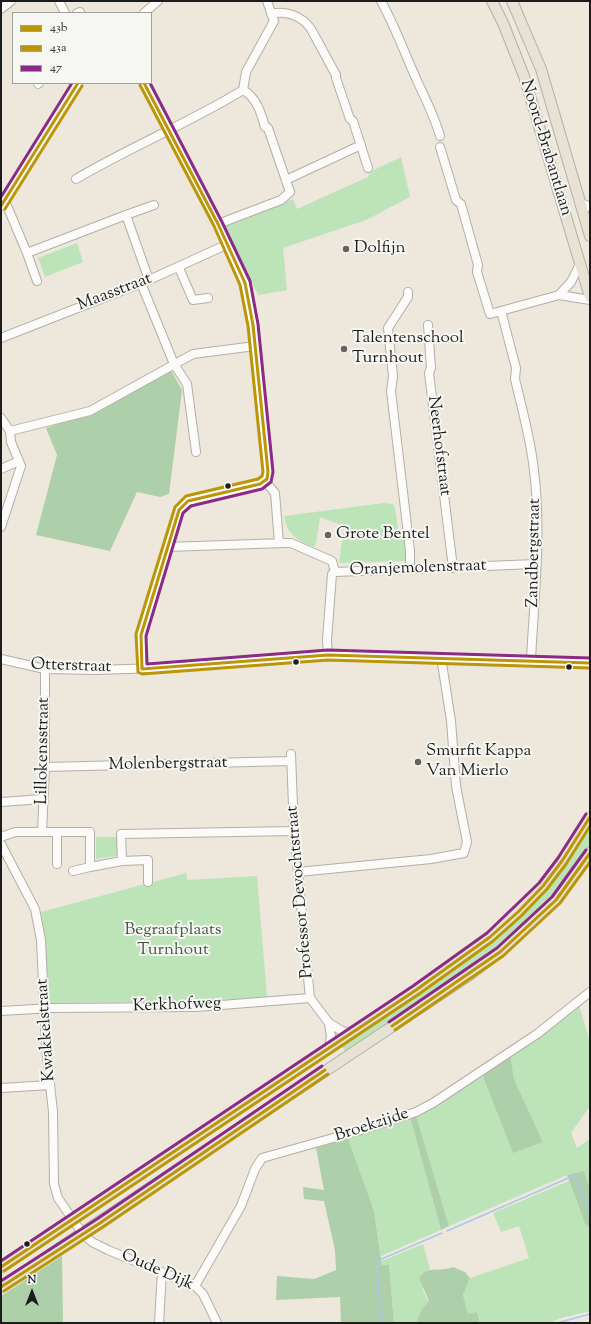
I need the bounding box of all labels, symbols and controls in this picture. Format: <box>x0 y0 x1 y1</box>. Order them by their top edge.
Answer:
legend <box>12 12 152 84</box>
text: 43b <box>50 19 67 37</box>
text: 43a <box>50 39 66 57</box>
text: 47 <box>50 59 62 77</box>
street label: Noord-Brabantlaan <box>515 77 575 219</box>
place label: Dolfijn <box>354 239 405 259</box>
marker: Dolfijn <box>341 244 351 254</box>
street label: Maasstraat <box>75 269 155 317</box>
place label: Talentenschool Turnhout <box>352 329 464 369</box>
marker: Talentenschool Turnhout <box>339 344 349 354</box>
street label: Neerhofstraat <box>422 395 454 497</box>
unlabelled marker <box>223 481 233 491</box>
street label: Zandbergstraat <box>524 498 546 608</box>
place label: Grote Bentel <box>336 525 430 545</box>
marker: Grote Bentel <box>323 530 333 540</box>
street label: Oranjemolenstraat <box>349 556 487 582</box>
street label: Otterstraat <box>30 655 112 679</box>
unlabelled marker <box>291 657 301 667</box>
unlabelled marker <box>564 662 574 672</box>
street label: Lillokensstraat <box>33 697 55 805</box>
place label: Smurfit Kappa Van Mierlo <box>426 742 531 782</box>
street label: Molenbergstraat <box>108 754 228 776</box>
marker: Smurfit Kappa Van Mierlo <box>413 757 423 767</box>
street label: Professor Devochtstraat <box>283 805 319 979</box>
park label: Begraafplaats Turnhout <box>125 921 221 961</box>
street label: Kwakkelstraat <box>33 978 61 1082</box>
street label: Kerkhofweg <box>132 994 222 1018</box>
street label: Broekzijde <box>332 1104 412 1148</box>
unlabelled marker <box>22 1239 32 1249</box>
street label: Oude Dijk <box>117 1246 197 1296</box>
north arrow <box>12 1272 52 1312</box>
text: N <box>28 1272 36 1288</box>

